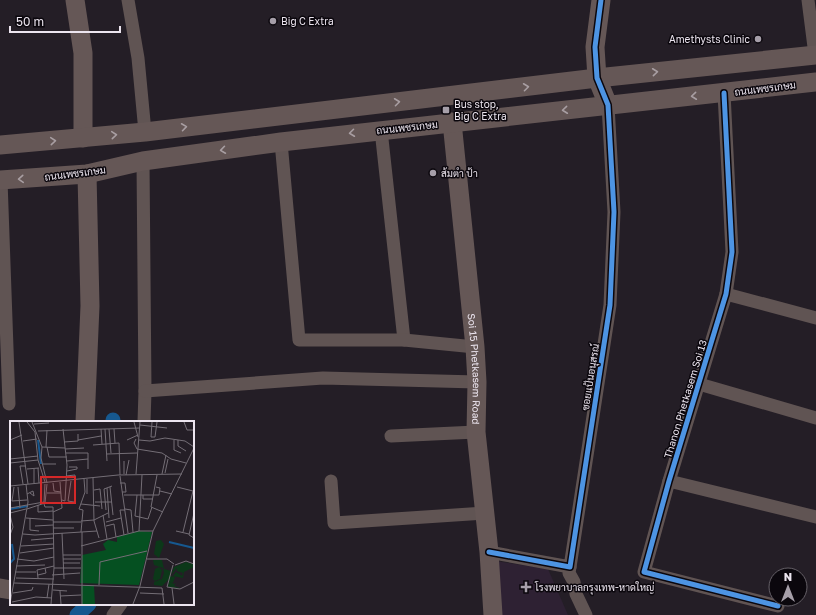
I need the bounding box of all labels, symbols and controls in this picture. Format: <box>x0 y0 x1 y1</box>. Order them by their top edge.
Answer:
scale bar <box>10 8 120 34</box>
text: 50 m <box>16 14 44 29</box>
place label: Big C Extra <box>281 15 334 27</box>
marker: Big C Extra <box>268 16 278 26</box>
place label: Amethysts Clinic <box>669 33 751 45</box>
marker: Amethysts Clinic <box>753 34 763 44</box>
one-way arrow <box>652 67 658 76</box>
street label: ถนนเพชรเกษม <box>734 78 796 98</box>
one-way arrow <box>523 83 529 92</box>
one-way arrow <box>691 91 697 100</box>
one-way arrow <box>393 98 400 107</box>
place label: Bus stop, Big C Extra <box>454 98 507 122</box>
marker: Bus stop, Big C Extra <box>441 105 451 115</box>
one-way arrow <box>562 105 568 114</box>
street label: ถนนเพชรเกษม <box>376 118 438 136</box>
one-way arrow <box>181 123 187 132</box>
one-way arrow <box>349 129 355 138</box>
one-way arrow <box>111 131 117 140</box>
one-way arrow <box>50 136 56 145</box>
one-way arrow <box>220 145 226 154</box>
street label: ถนนเพชรเกษม <box>44 163 106 183</box>
place label: ส้มตำ ป้า <box>441 167 478 179</box>
marker: ส้มตำ ป้า <box>428 168 438 178</box>
one-way arrow <box>18 174 24 183</box>
street label: Soi 15 Phetkasem Road <box>466 313 483 425</box>
street label: Thanon Phetkasem Soi 13 <box>661 338 709 460</box>
street label: ซอยแป้นอนุสรณ์ <box>578 342 603 412</box>
inset map <box>10 421 194 605</box>
north arrow <box>768 567 808 607</box>
text: N <box>784 570 792 583</box>
marker: โรงพยาบาลกรุงเทพ-หาดใหญ่ <box>520 581 532 593</box>
place label: โรงพยาบาลกรุงเทพ-หาดใหญ่ <box>534 581 654 595</box>

